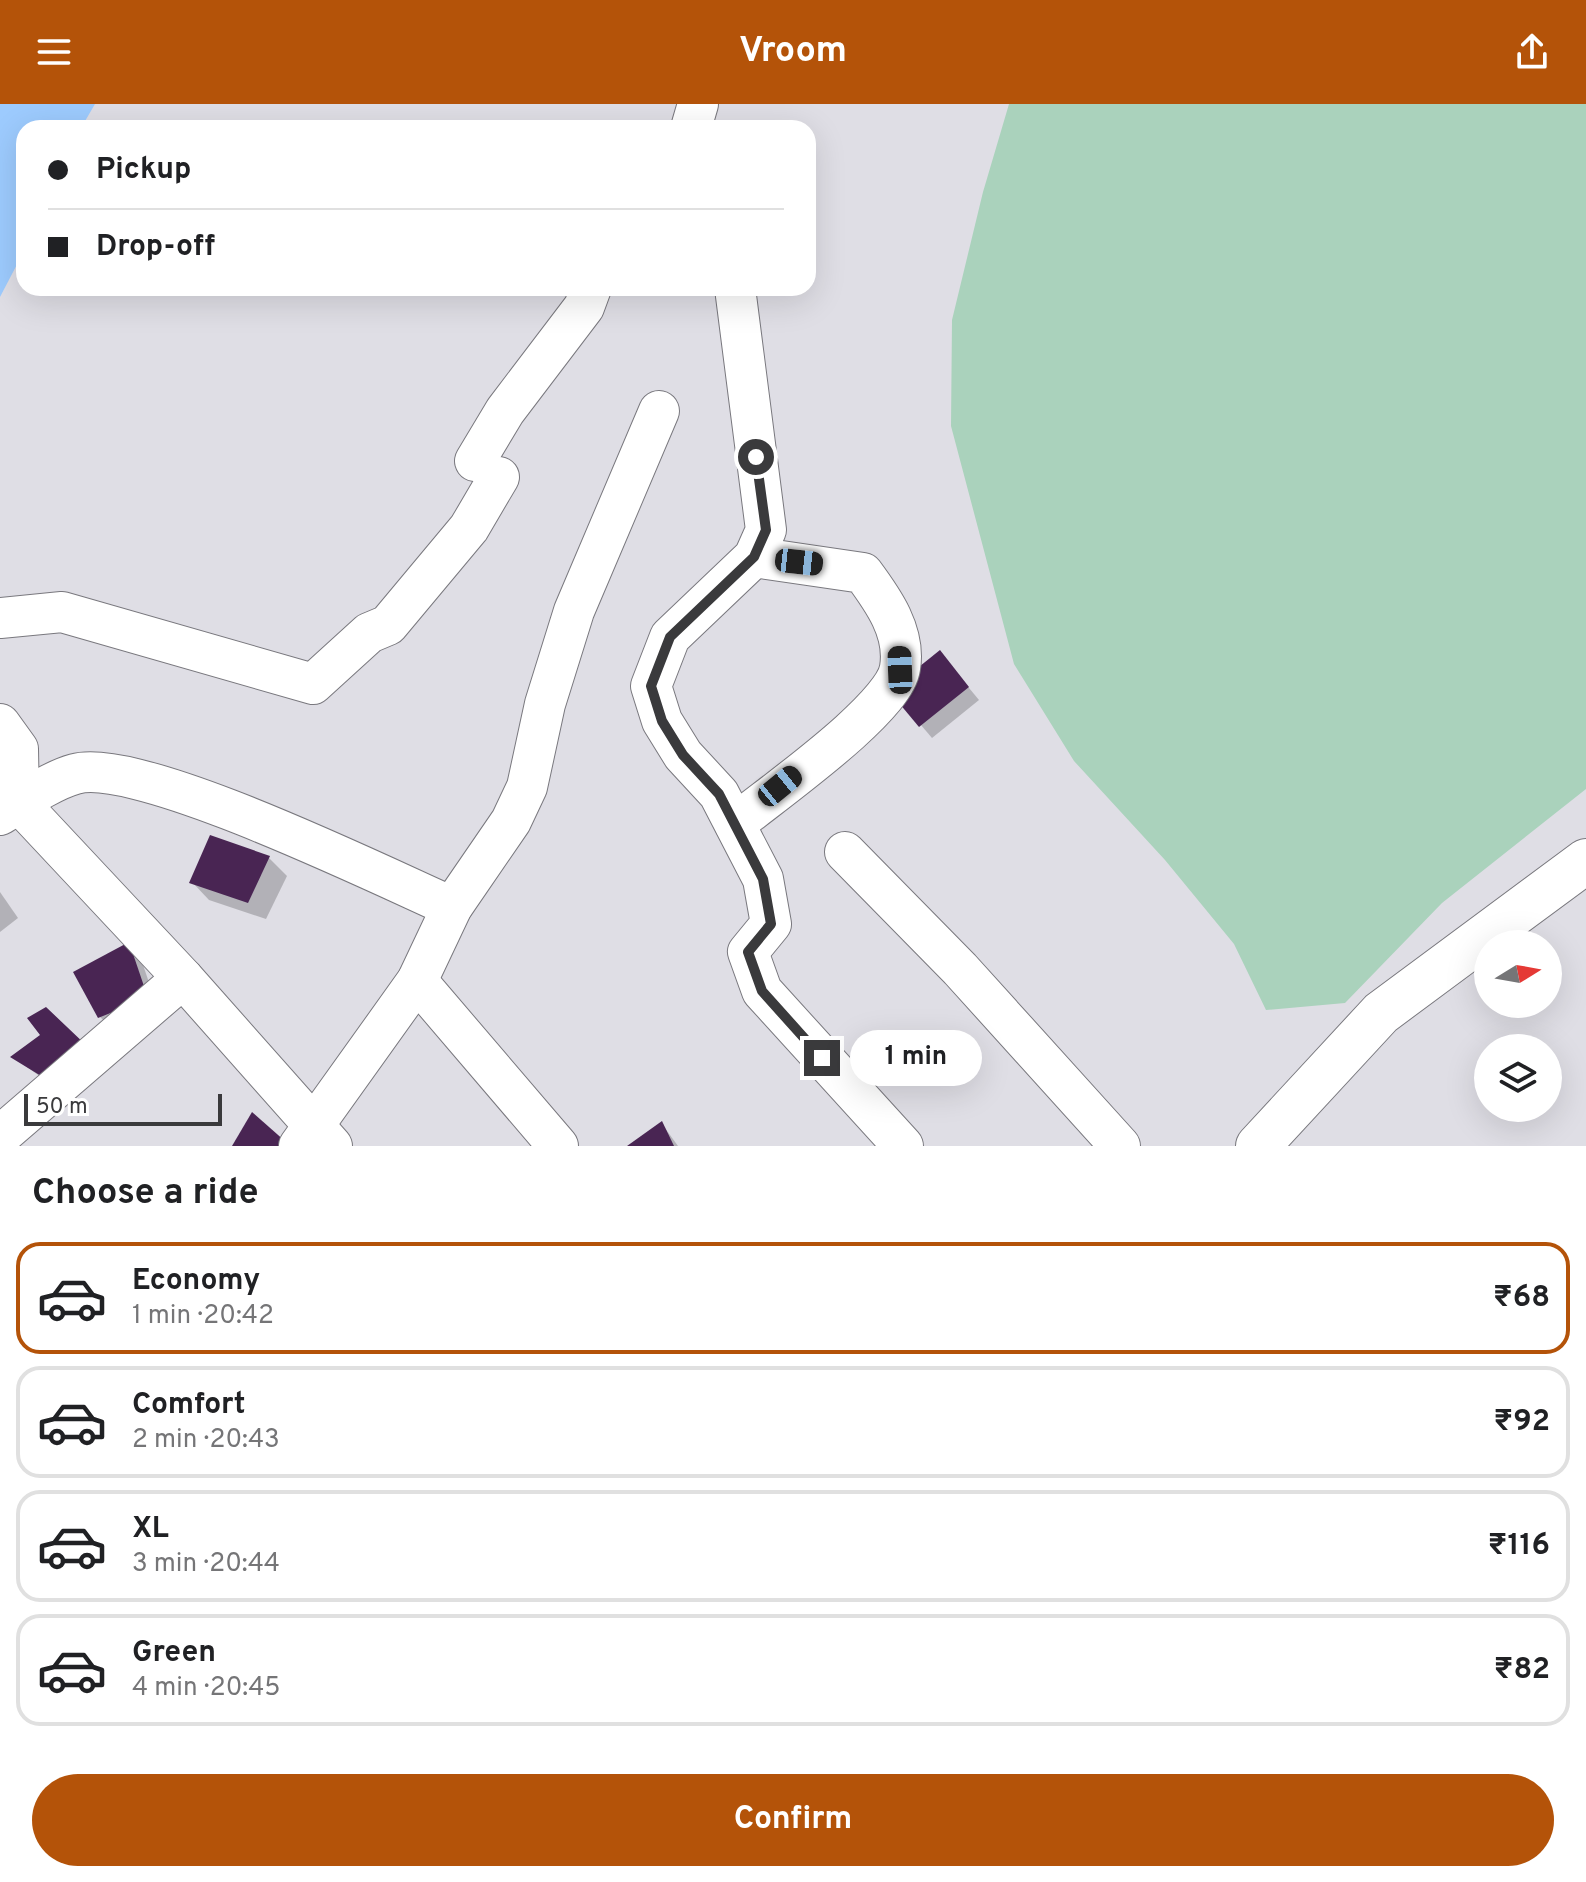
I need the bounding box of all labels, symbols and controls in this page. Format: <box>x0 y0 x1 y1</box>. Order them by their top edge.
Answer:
text: Vroom <box>739 29 847 75</box>
icon: menu <box>32 30 76 74</box>
icon: share <box>1510 30 1554 74</box>
text: Pickup <box>96 152 191 189</box>
text: Drop-off <box>96 229 215 266</box>
route start <box>738 439 774 475</box>
car <box>774 548 824 576</box>
car <box>887 646 913 694</box>
car <box>754 762 806 810</box>
north arrow <box>1474 930 1562 1018</box>
map controls <box>1474 930 1562 1122</box>
callout: 1 min <box>850 1030 982 1086</box>
button: layers <box>1474 1034 1562 1122</box>
route end <box>804 1040 840 1076</box>
text: 1 min <box>885 1041 947 1074</box>
scale bar <box>24 1090 222 1126</box>
text: 50 m <box>36 1094 88 1121</box>
text: Choose a ride <box>32 1171 258 1217</box>
icon: car <box>36 1262 108 1334</box>
text: Economy <box>132 1263 260 1300</box>
text: ₹68 <box>1493 1280 1550 1317</box>
text: 1 min · 20:42 <box>132 1300 274 1333</box>
icon: car <box>36 1386 108 1458</box>
text: Comfort <box>132 1387 245 1424</box>
text: ₹92 <box>1494 1404 1550 1441</box>
text: 2 min · 20:43 <box>132 1424 280 1457</box>
icon: car <box>36 1510 108 1582</box>
text: XL <box>132 1511 169 1548</box>
text: ₹116 <box>1488 1528 1550 1565</box>
text: 3 min · 20:44 <box>132 1548 280 1581</box>
icon: car <box>36 1634 108 1706</box>
text: Green <box>132 1635 216 1672</box>
text: ₹82 <box>1494 1652 1550 1689</box>
text: 4 min · 20:45 <box>132 1672 281 1705</box>
button: Confirm <box>32 1774 1554 1866</box>

